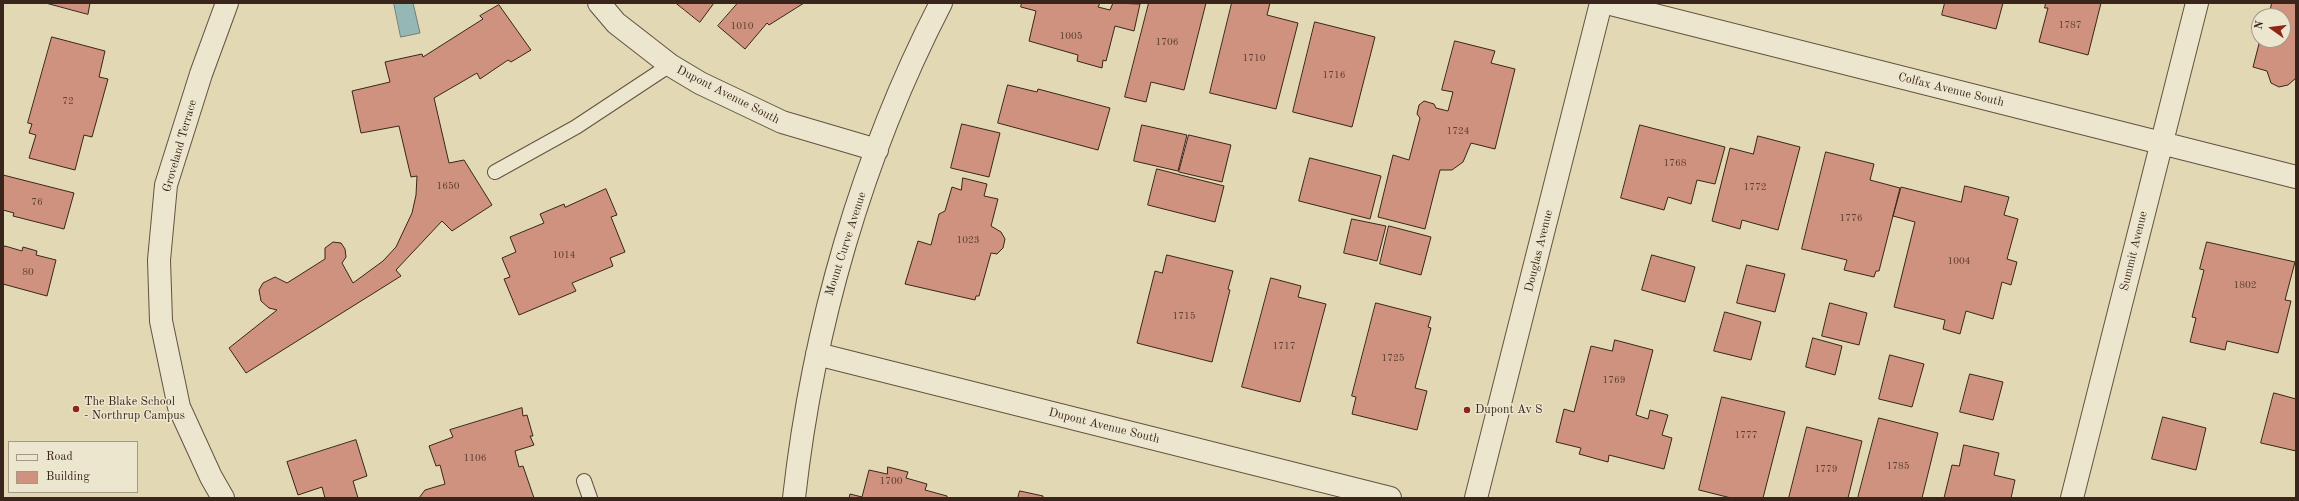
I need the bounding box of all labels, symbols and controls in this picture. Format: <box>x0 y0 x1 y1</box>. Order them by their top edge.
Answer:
north arrow <box>2251 8 2291 48</box>
house number: 1787 <box>2058 19 2082 31</box>
house number: 1010 <box>730 20 754 32</box>
text: N <box>2253 20 2266 31</box>
house number: 1005 <box>1059 30 1083 42</box>
house number: 1706 <box>1155 36 1179 48</box>
house number: 1710 <box>1242 52 1266 64</box>
street label: Dupont Avenue South <box>674 63 782 127</box>
house number: 1716 <box>1322 69 1346 81</box>
street label: Colfax Avenue South <box>1897 70 2005 110</box>
house number: 72 <box>62 95 74 107</box>
street label: Groveland Terrace <box>160 98 200 194</box>
house number: 1724 <box>1446 125 1470 137</box>
house number: 1768 <box>1663 157 1687 169</box>
house number: 1650 <box>436 180 460 192</box>
house number: 1772 <box>1743 181 1767 193</box>
street label: Mount Curve Avenue <box>822 190 870 298</box>
house number: 76 <box>31 196 43 208</box>
street label: Douglas Avenue <box>1522 208 1556 294</box>
street label: Summit Avenue <box>2117 210 2151 292</box>
house number: 1776 <box>1839 212 1863 224</box>
house number: 1023 <box>956 234 980 246</box>
house number: 1014 <box>552 249 576 261</box>
house number: 1004 <box>1947 255 1971 267</box>
house number: 80 <box>22 266 34 278</box>
house number: 1802 <box>2233 279 2257 291</box>
house number: 1715 <box>1172 310 1196 322</box>
house number: 1717 <box>1272 340 1296 352</box>
house number: 1725 <box>1381 352 1405 364</box>
house number: 1769 <box>1602 374 1626 386</box>
place label: The Blake School - Northrup Campus <box>84 395 185 423</box>
place label: Dupont Av S <box>1475 403 1543 417</box>
marker: The Blake School - Northrup Campus <box>71 404 81 414</box>
street label: Dupont Avenue South <box>1047 405 1161 447</box>
marker: Dupont Av S <box>1462 405 1472 415</box>
house number: 1777 <box>1734 429 1758 441</box>
legend <box>8 441 138 493</box>
text: Road <box>46 451 73 463</box>
house number: 1106 <box>463 452 487 464</box>
house number: 1785 <box>1886 460 1910 472</box>
house number: 1779 <box>1814 463 1838 475</box>
text: Building <box>46 471 90 483</box>
house number: 1700 <box>879 475 903 487</box>

